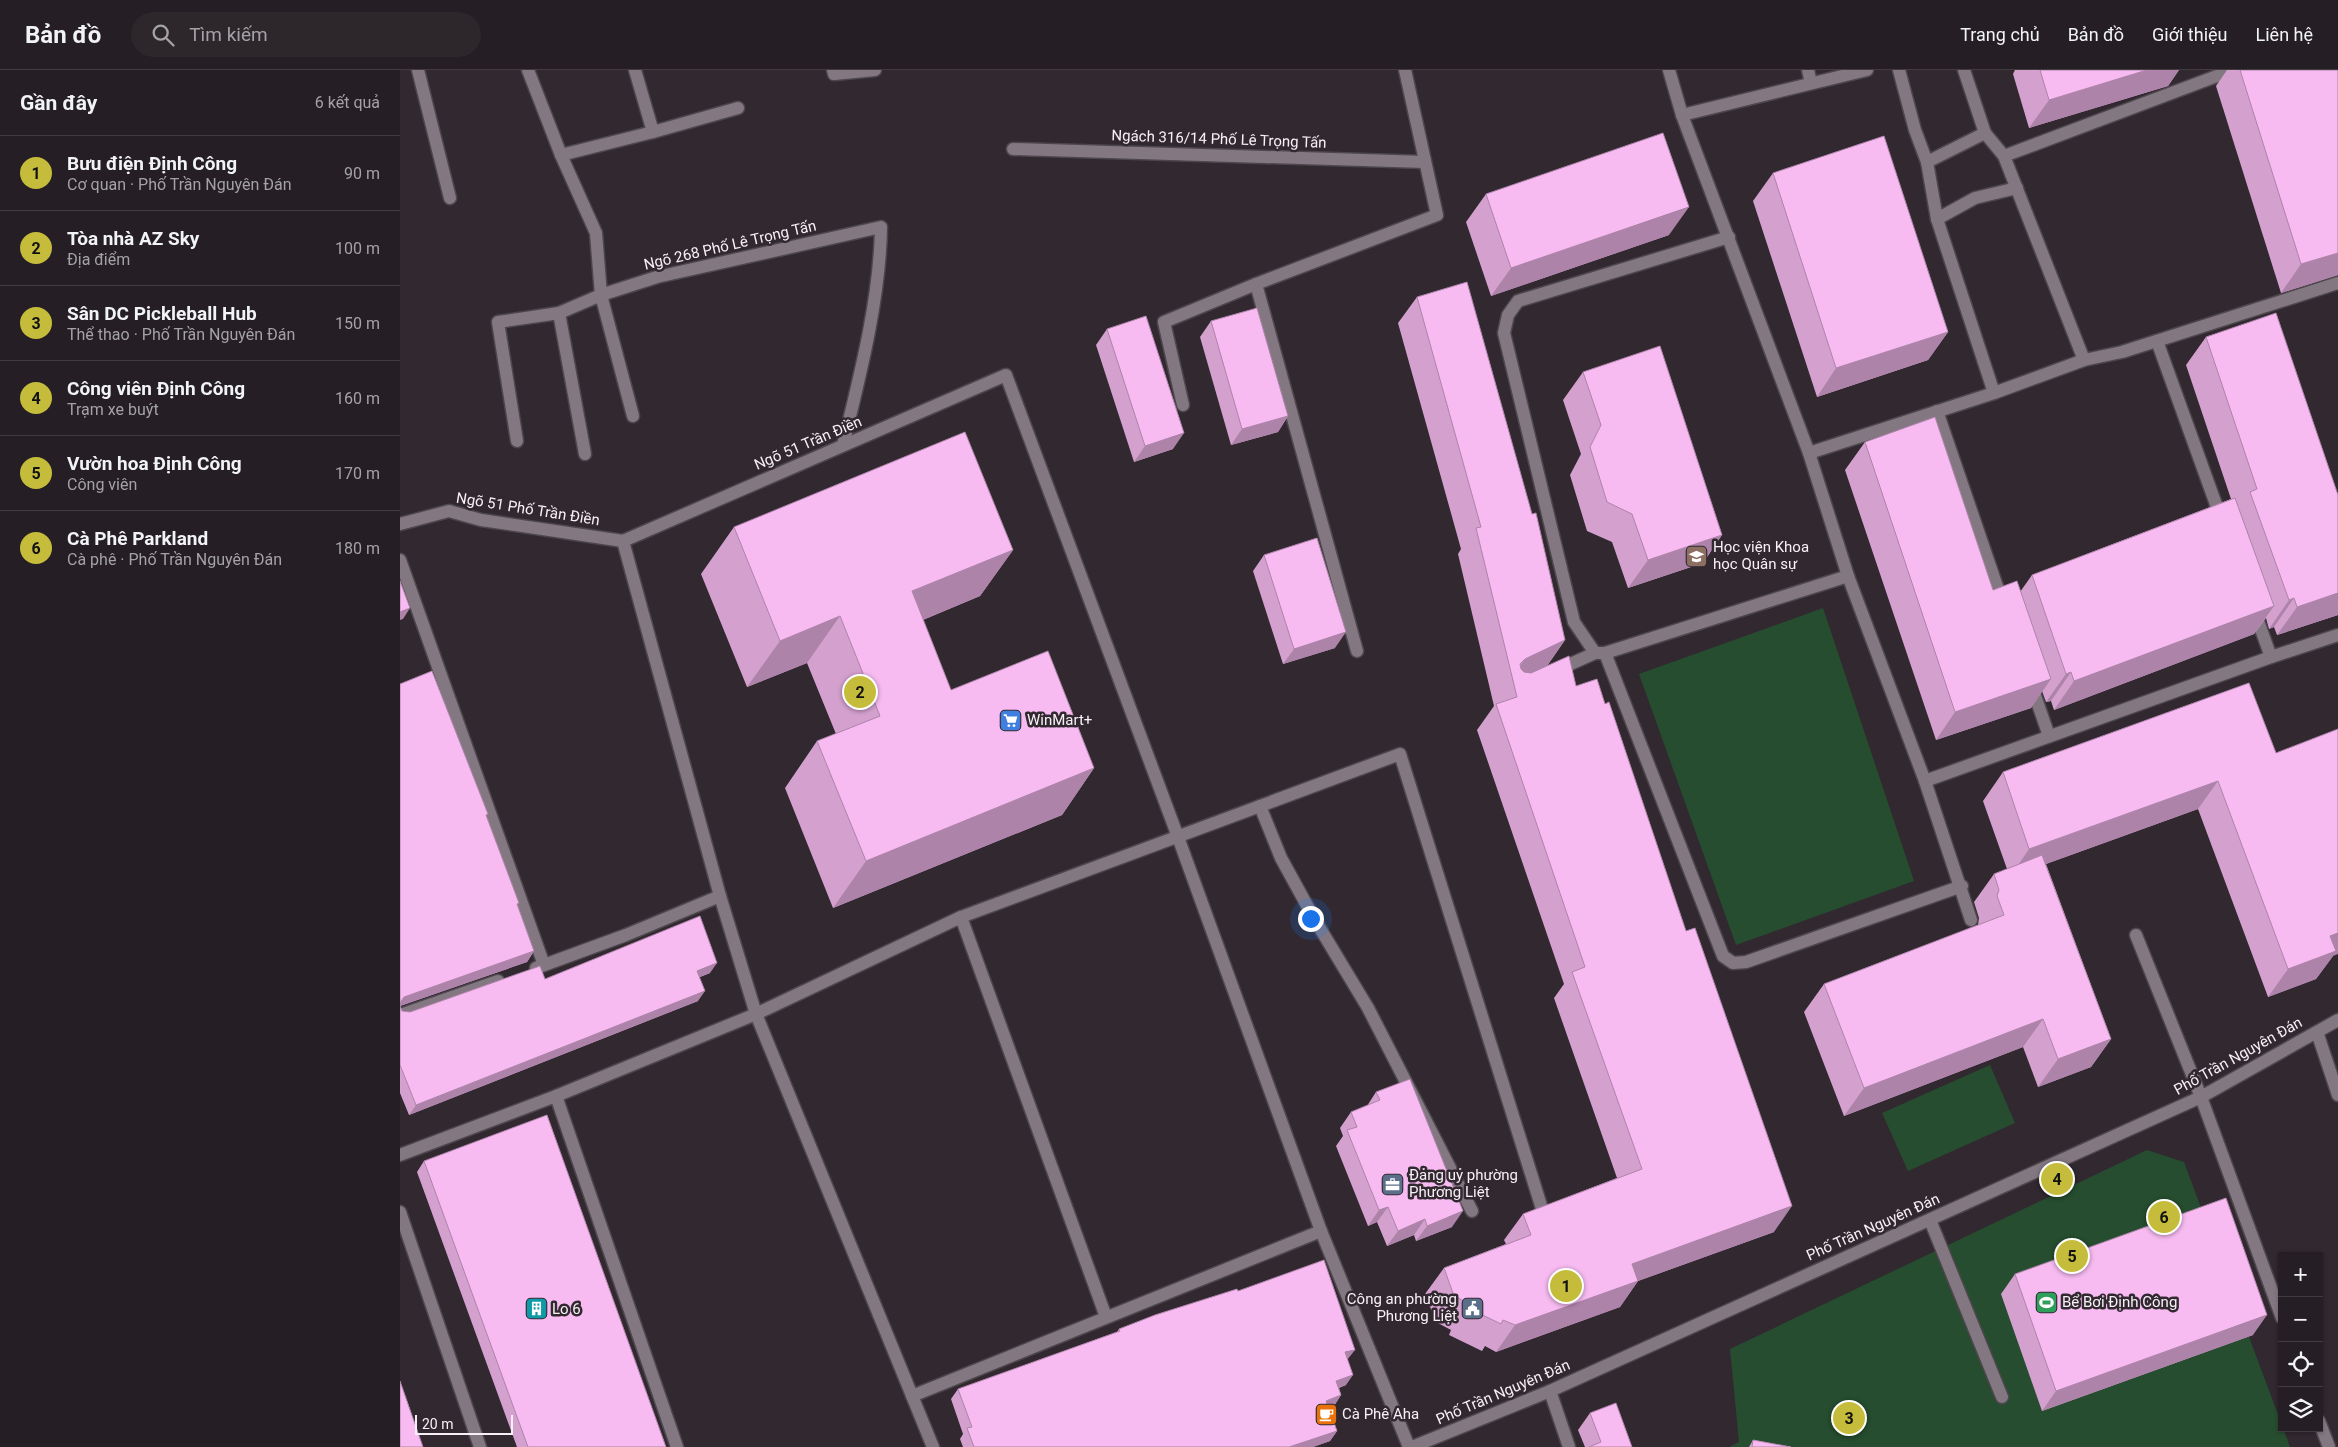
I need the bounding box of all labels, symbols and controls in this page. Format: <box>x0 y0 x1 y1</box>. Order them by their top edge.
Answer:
search box <box>131 12 481 57</box>
text: Bản đồ <box>25 21 101 49</box>
icon: search <box>149 21 177 49</box>
text: Tìm kiếm <box>189 23 268 46</box>
text: Trang chủ <box>1960 24 2040 45</box>
text: Bản đồ <box>2068 24 2124 45</box>
text: Giới thiệu <box>2152 24 2228 45</box>
text: Liên hệ <box>2256 24 2313 45</box>
text: Gần đây <box>20 91 97 115</box>
text: 6 kết quả <box>315 93 380 112</box>
street label: Ngách 316/14 Phố Lê Trọng Tấn <box>1111 126 1327 152</box>
text: Bưu điện Định Công <box>67 152 237 175</box>
text: 1 <box>31 164 41 183</box>
text: 90 m <box>344 164 380 183</box>
text: Cơ quan · Phố Trần Nguyên Đán <box>67 175 292 194</box>
street label: Ngõ 268 Phố Lê Trọng Tấn <box>642 216 818 274</box>
text: Tòa nhà AZ Sky <box>67 227 199 250</box>
text: 2 <box>31 239 41 258</box>
text: 100 m <box>335 239 380 258</box>
text: Địa điểm <box>67 250 130 269</box>
text: Sân DC Pickleball Hub <box>67 302 257 325</box>
text: 3 <box>31 314 41 333</box>
text: 150 m <box>335 314 380 333</box>
text: Thể thao · Phố Trần Nguyên Đán <box>67 325 295 344</box>
text: Công viên Định Công <box>67 377 245 400</box>
text: 4 <box>31 389 41 408</box>
text: 160 m <box>335 389 380 408</box>
text: Trạm xe buýt <box>67 400 159 419</box>
street label: Ngõ 51 Trần Điền <box>752 412 864 474</box>
text: Vườn hoa Định Công <box>67 452 242 475</box>
text: 5 <box>31 464 41 483</box>
text: 170 m <box>335 464 380 483</box>
text: Công viên <box>67 475 137 494</box>
street label: Ngõ 51 Phố Trần Điền <box>455 489 601 529</box>
text: Cà Phê Parkland <box>67 527 208 550</box>
place label: Học viện Khoa học Quân sự <box>1713 538 1809 573</box>
text: 6 <box>31 539 41 558</box>
text: 180 m <box>335 539 380 558</box>
school or university icon: Học viện Khoa học Quân sự <box>1685 544 1709 568</box>
text: Cà phê · Phố Trần Nguyên Đán <box>67 550 282 569</box>
pin: 2 <box>844 673 876 711</box>
supermarket icon: WinMart+ <box>999 708 1023 732</box>
place label: WinMart+ <box>1027 711 1092 729</box>
your location <box>1298 906 1324 932</box>
street label: Phố Trần Nguyên Đán <box>2171 1013 2305 1099</box>
pin: 4 <box>2041 1160 2073 1198</box>
place label: Đảng uỷ phường Phương Liệt <box>1409 1166 1518 1201</box>
office icon: Đảng uỷ phường Phương Liệt <box>1381 1172 1405 1196</box>
street label: Phố Trần Nguyên Đán <box>1804 1190 1942 1264</box>
pin: 6 <box>2148 1198 2180 1236</box>
pin: 5 <box>2056 1237 2088 1275</box>
map controls <box>2278 1252 2323 1432</box>
button: + <box>2278 1252 2323 1297</box>
pin: 1 <box>1550 1267 1582 1305</box>
place label: Công an phường Phương Liệt <box>1347 1290 1457 1325</box>
sports icon: Bể Bơi Định Công <box>2034 1290 2058 1314</box>
place label: Bể Bơi Định Công <box>2062 1293 2177 1311</box>
public building icon: Công an phường Phương Liệt <box>1461 1296 1485 1320</box>
building icon: Lo 6 <box>524 1297 548 1321</box>
button: − <box>2278 1297 2323 1342</box>
place label: Lo 6 <box>552 1300 581 1318</box>
button: locate <box>2278 1342 2323 1387</box>
street label: Phố Trần Nguyên Đán <box>1433 1356 1573 1428</box>
button: layers <box>2278 1387 2323 1432</box>
pin: 3 <box>1833 1399 1865 1437</box>
cafe icon: Cà Phê Aha <box>1314 1402 1338 1426</box>
place label: Cà Phê Aha <box>1342 1405 1419 1423</box>
scale bar <box>415 1412 512 1435</box>
text: 20 m <box>422 1416 454 1432</box>

